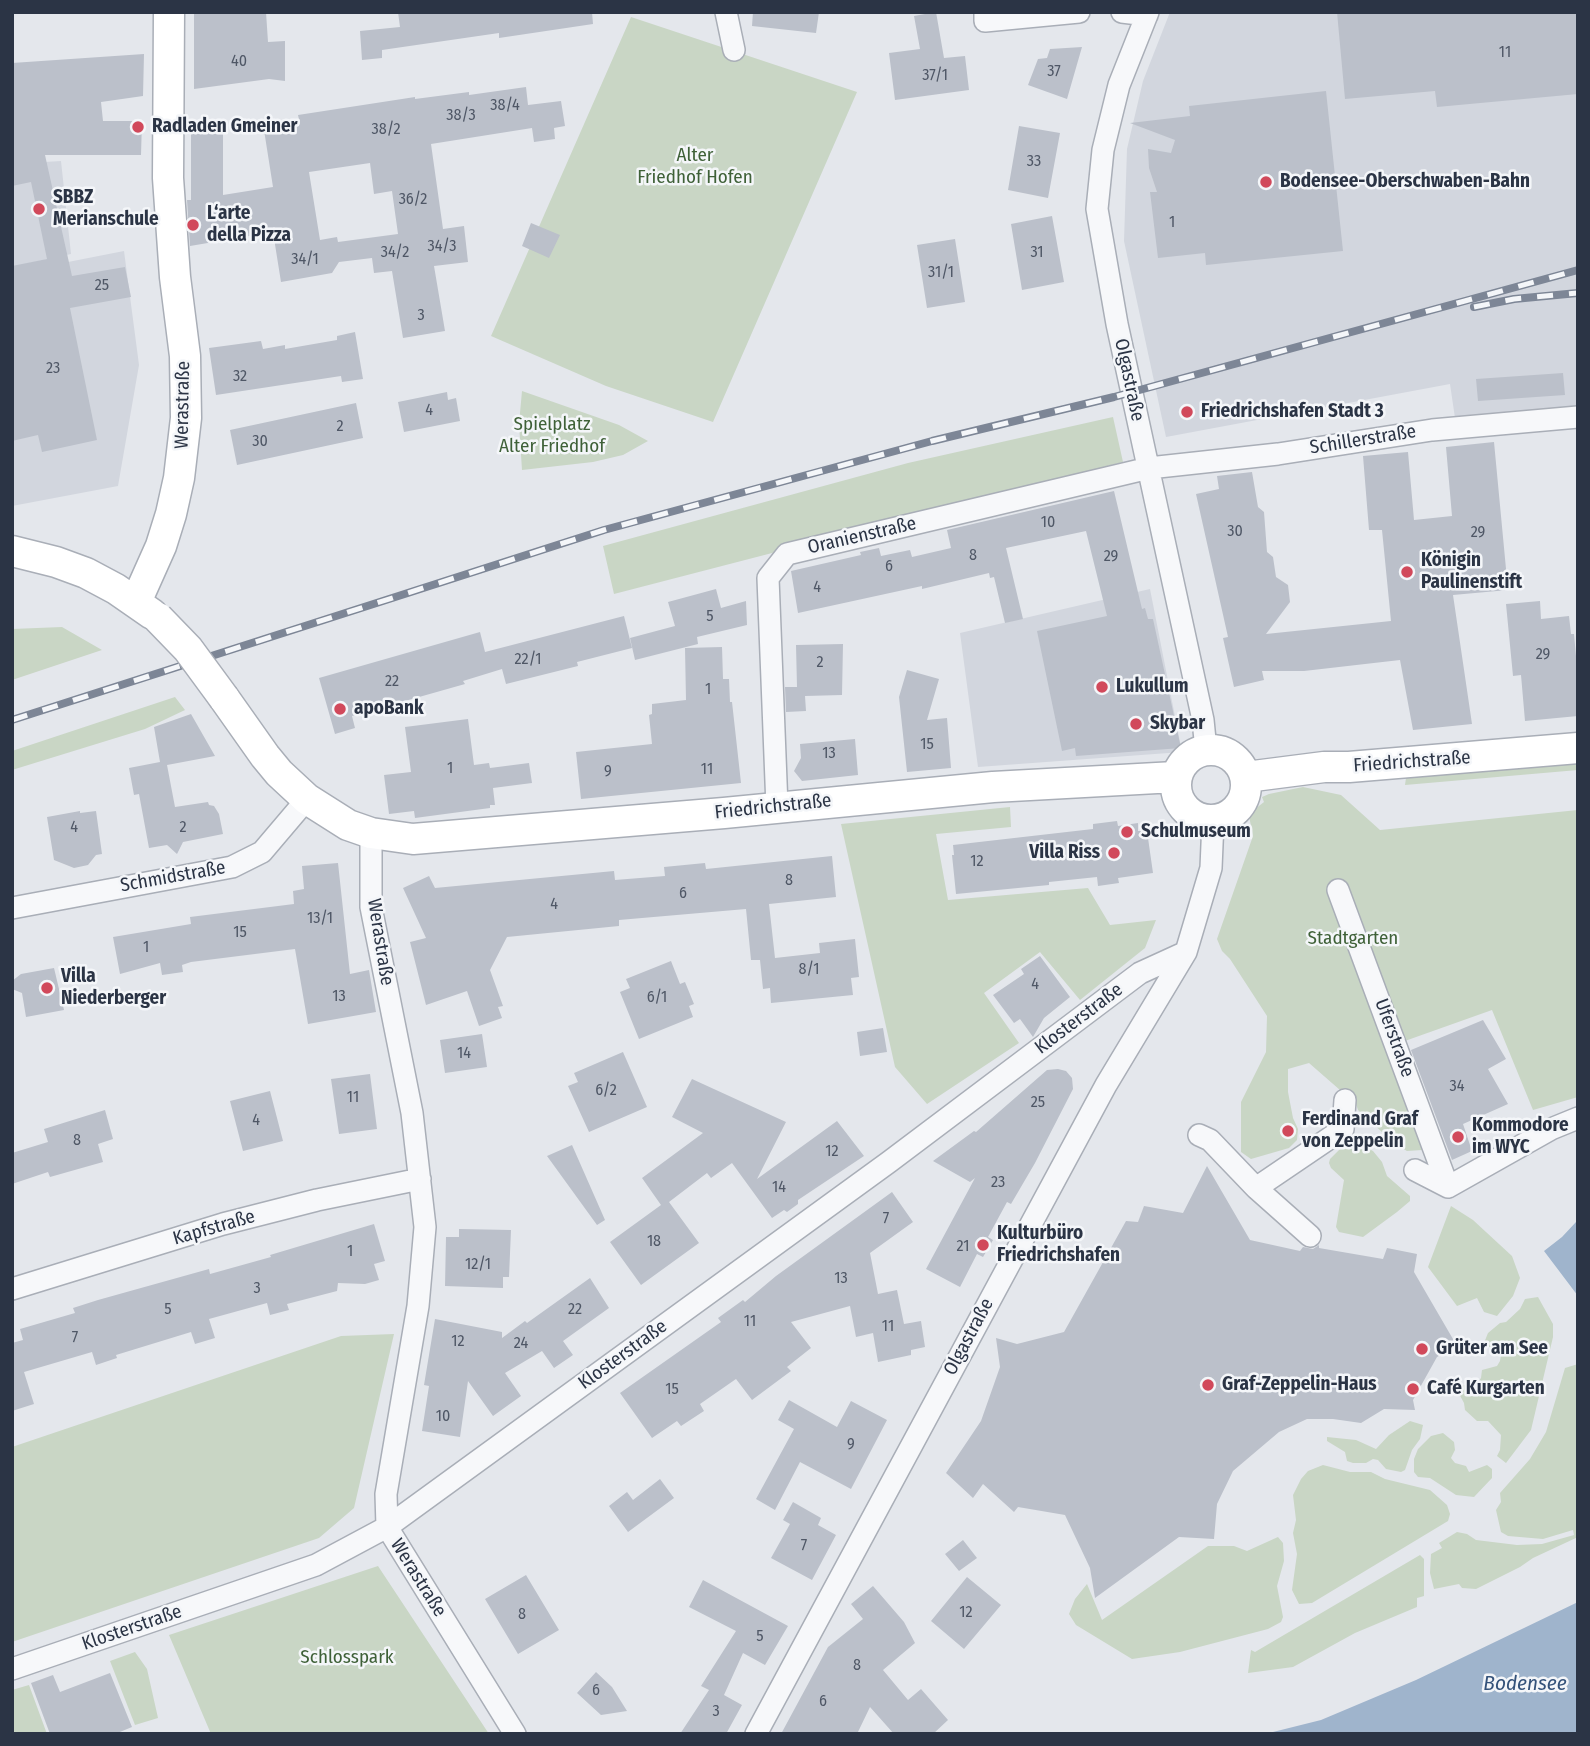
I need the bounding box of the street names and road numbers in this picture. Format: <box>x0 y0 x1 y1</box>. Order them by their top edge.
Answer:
street label: Olgastraße <box>1109 337 1149 423</box>
street label: Werastraße <box>171 361 195 449</box>
street label: Schillerstraße <box>1308 420 1418 460</box>
street label: Oranienstraße <box>805 512 919 560</box>
street label: Friedrichstraße <box>1353 747 1471 777</box>
street label: Friedrichstraße <box>713 790 833 824</box>
street label: Schmidstraße <box>119 857 227 897</box>
street label: Werastraße <box>362 897 398 987</box>
street label: Klosterstraße <box>1031 979 1127 1059</box>
street label: Uferstraße <box>1369 996 1419 1080</box>
street label: Kapfstraße <box>170 1205 258 1251</box>
street label: Olgastraße <box>939 1295 999 1379</box>
street label: Klosterstraße <box>574 1315 672 1395</box>
street label: Werastraße <box>385 1535 451 1621</box>
street label: Klosterstraße <box>79 1600 185 1656</box>

